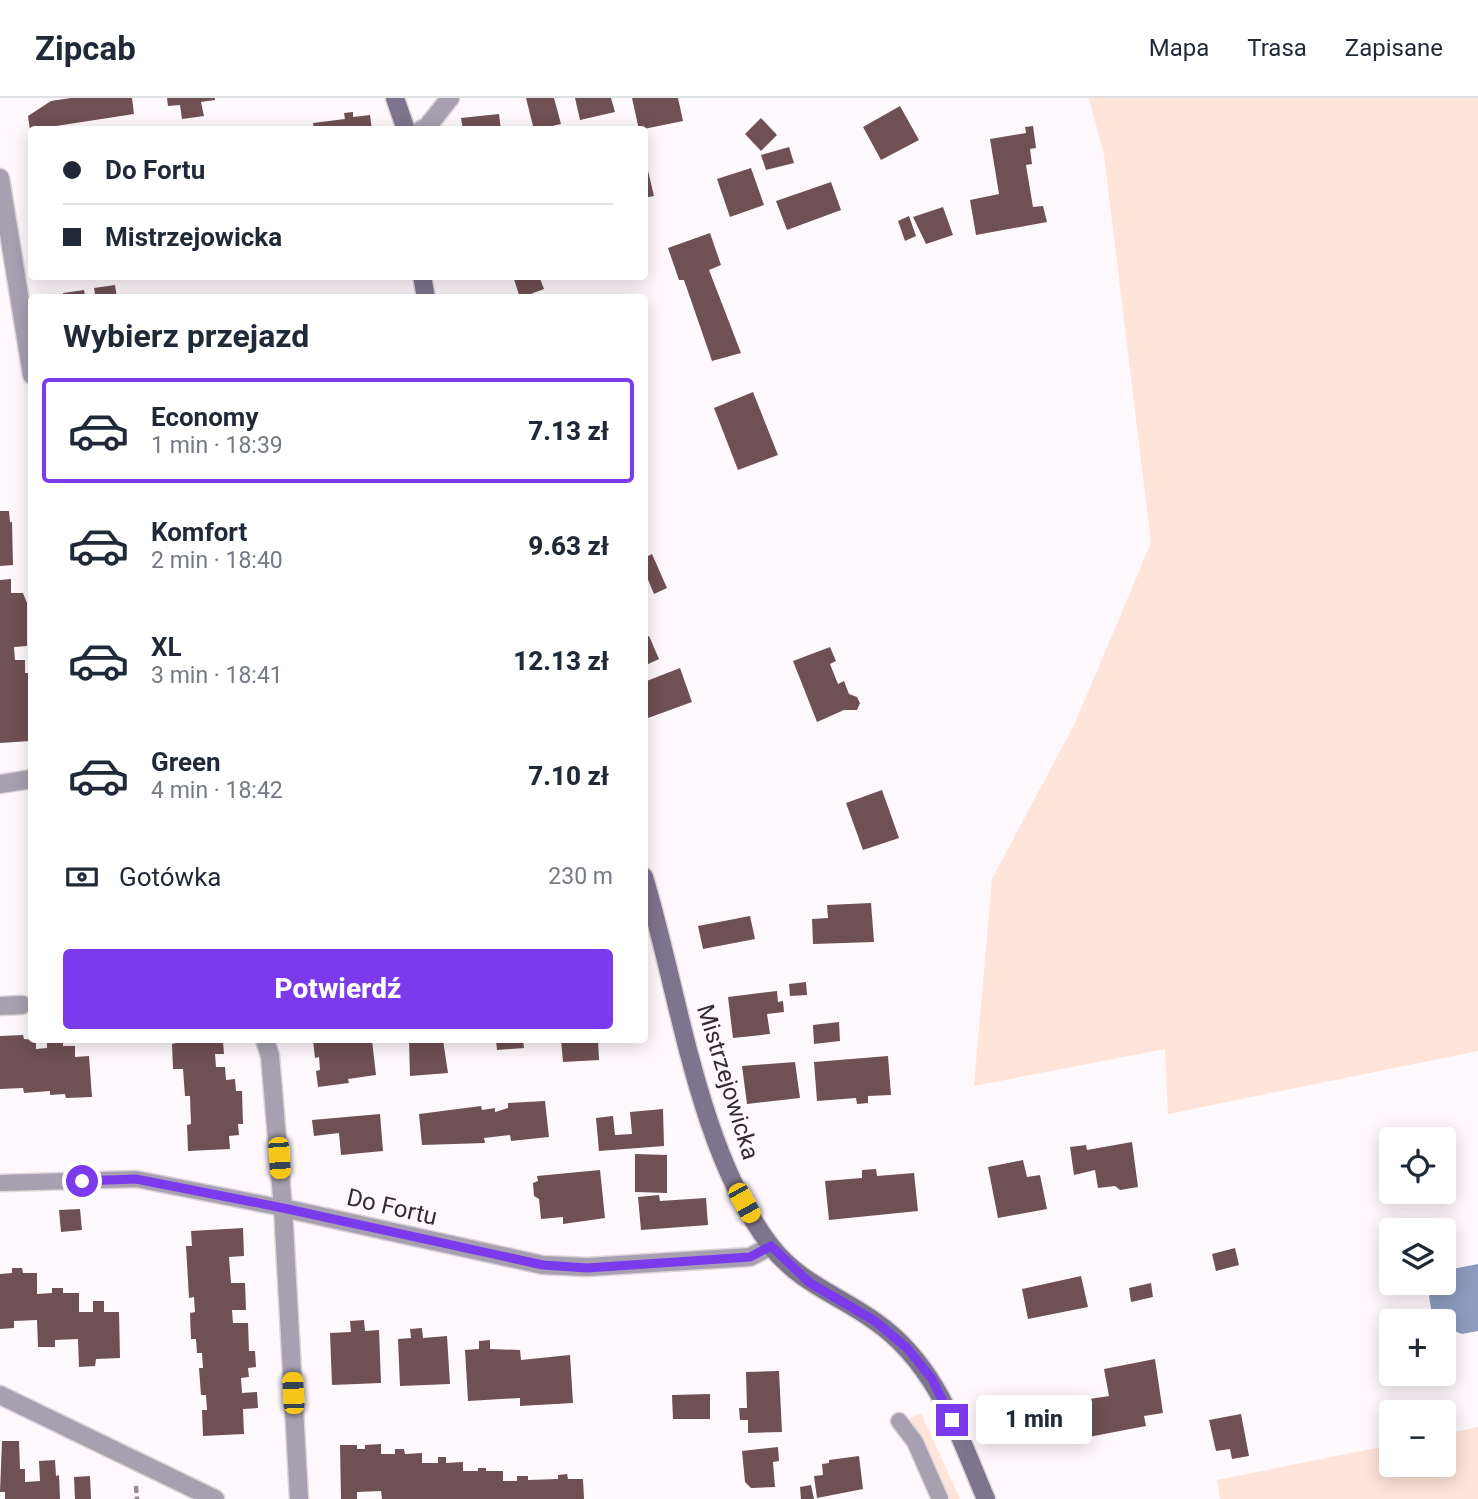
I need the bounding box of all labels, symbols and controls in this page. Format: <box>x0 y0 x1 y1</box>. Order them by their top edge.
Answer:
text: Zipcab <box>35 29 136 68</box>
text: Mapa <box>1149 34 1209 62</box>
text: Trasa <box>1247 34 1307 62</box>
text: Zapisane <box>1345 34 1443 62</box>
text: Do Fortu <box>105 155 205 185</box>
text: Mistrzejowicka <box>105 222 282 252</box>
text: Wybierz przejazd <box>63 317 309 355</box>
icon: car <box>67 399 130 462</box>
text: Economy <box>151 402 258 432</box>
text: 7.13 zł <box>528 416 609 446</box>
text: 1 min · 18:39 <box>151 432 283 459</box>
icon: car <box>67 514 130 577</box>
text: Komfort <box>151 517 247 547</box>
text: 9.63 zł <box>528 531 609 561</box>
text: 2 min · 18:40 <box>151 547 283 574</box>
icon: car <box>67 629 130 692</box>
text: XL <box>151 632 182 662</box>
text: 12.13 zł <box>513 646 609 676</box>
text: 3 min · 18:41 <box>151 662 283 689</box>
icon: car <box>67 744 130 807</box>
text: Green <box>151 747 221 777</box>
text: 7.10 zł <box>528 761 609 791</box>
text: 4 min · 18:42 <box>151 777 283 804</box>
icon: cash <box>63 858 101 896</box>
text: Gotówka <box>119 862 221 892</box>
text: 230 m <box>548 863 613 890</box>
button: Potwierdź <box>63 949 613 1029</box>
street label: Mistrzejowicka <box>691 1001 765 1163</box>
map controls <box>1379 1127 1456 1477</box>
button: locate <box>1379 1127 1456 1204</box>
car <box>268 1136 291 1180</box>
route start <box>66 1165 98 1197</box>
car <box>725 1180 764 1226</box>
street label: Do Fortu <box>344 1183 440 1231</box>
button: layers <box>1379 1218 1456 1295</box>
button: + <box>1379 1309 1456 1386</box>
car <box>282 1371 305 1415</box>
callout: 1 min <box>976 1396 1092 1444</box>
button: − <box>1379 1400 1456 1477</box>
route end <box>936 1404 968 1436</box>
text: 1 min <box>1005 1406 1063 1433</box>

